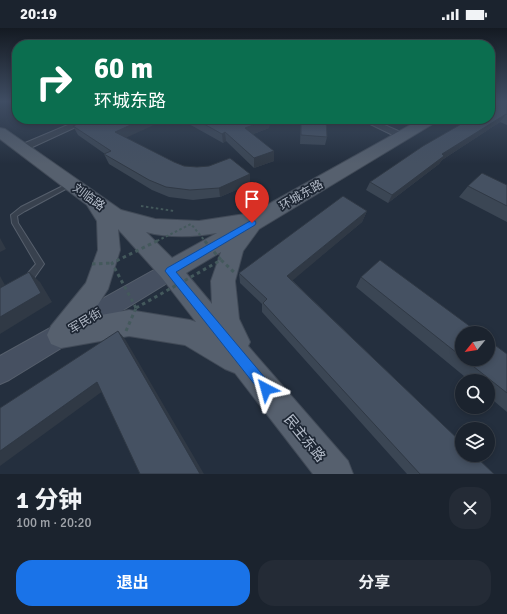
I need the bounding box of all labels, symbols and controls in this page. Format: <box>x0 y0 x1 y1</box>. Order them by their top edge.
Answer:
text: 20:19 <box>20 5 57 23</box>
text: 60 m <box>94 52 153 86</box>
icon: right <box>28 56 80 108</box>
text: 环城东路 <box>94 90 166 112</box>
street label: 环城东路 <box>277 177 326 214</box>
street label: 刘临路 <box>70 181 108 214</box>
pin <box>235 182 269 223</box>
icon: arrive <box>241 188 263 210</box>
street label: 军民街 <box>66 306 105 337</box>
north arrow <box>455 326 495 366</box>
map controls <box>455 326 495 462</box>
position arrow <box>245 368 287 410</box>
button: search <box>455 374 495 414</box>
street label: 民主东路 <box>280 411 329 465</box>
button: layers <box>455 422 495 462</box>
text: 1 分钟 <box>16 485 82 515</box>
button: close <box>449 487 491 529</box>
text: 100 m · 20:20 <box>16 515 92 531</box>
button: 退出 <box>16 560 250 606</box>
button: 分享 <box>258 560 491 606</box>

